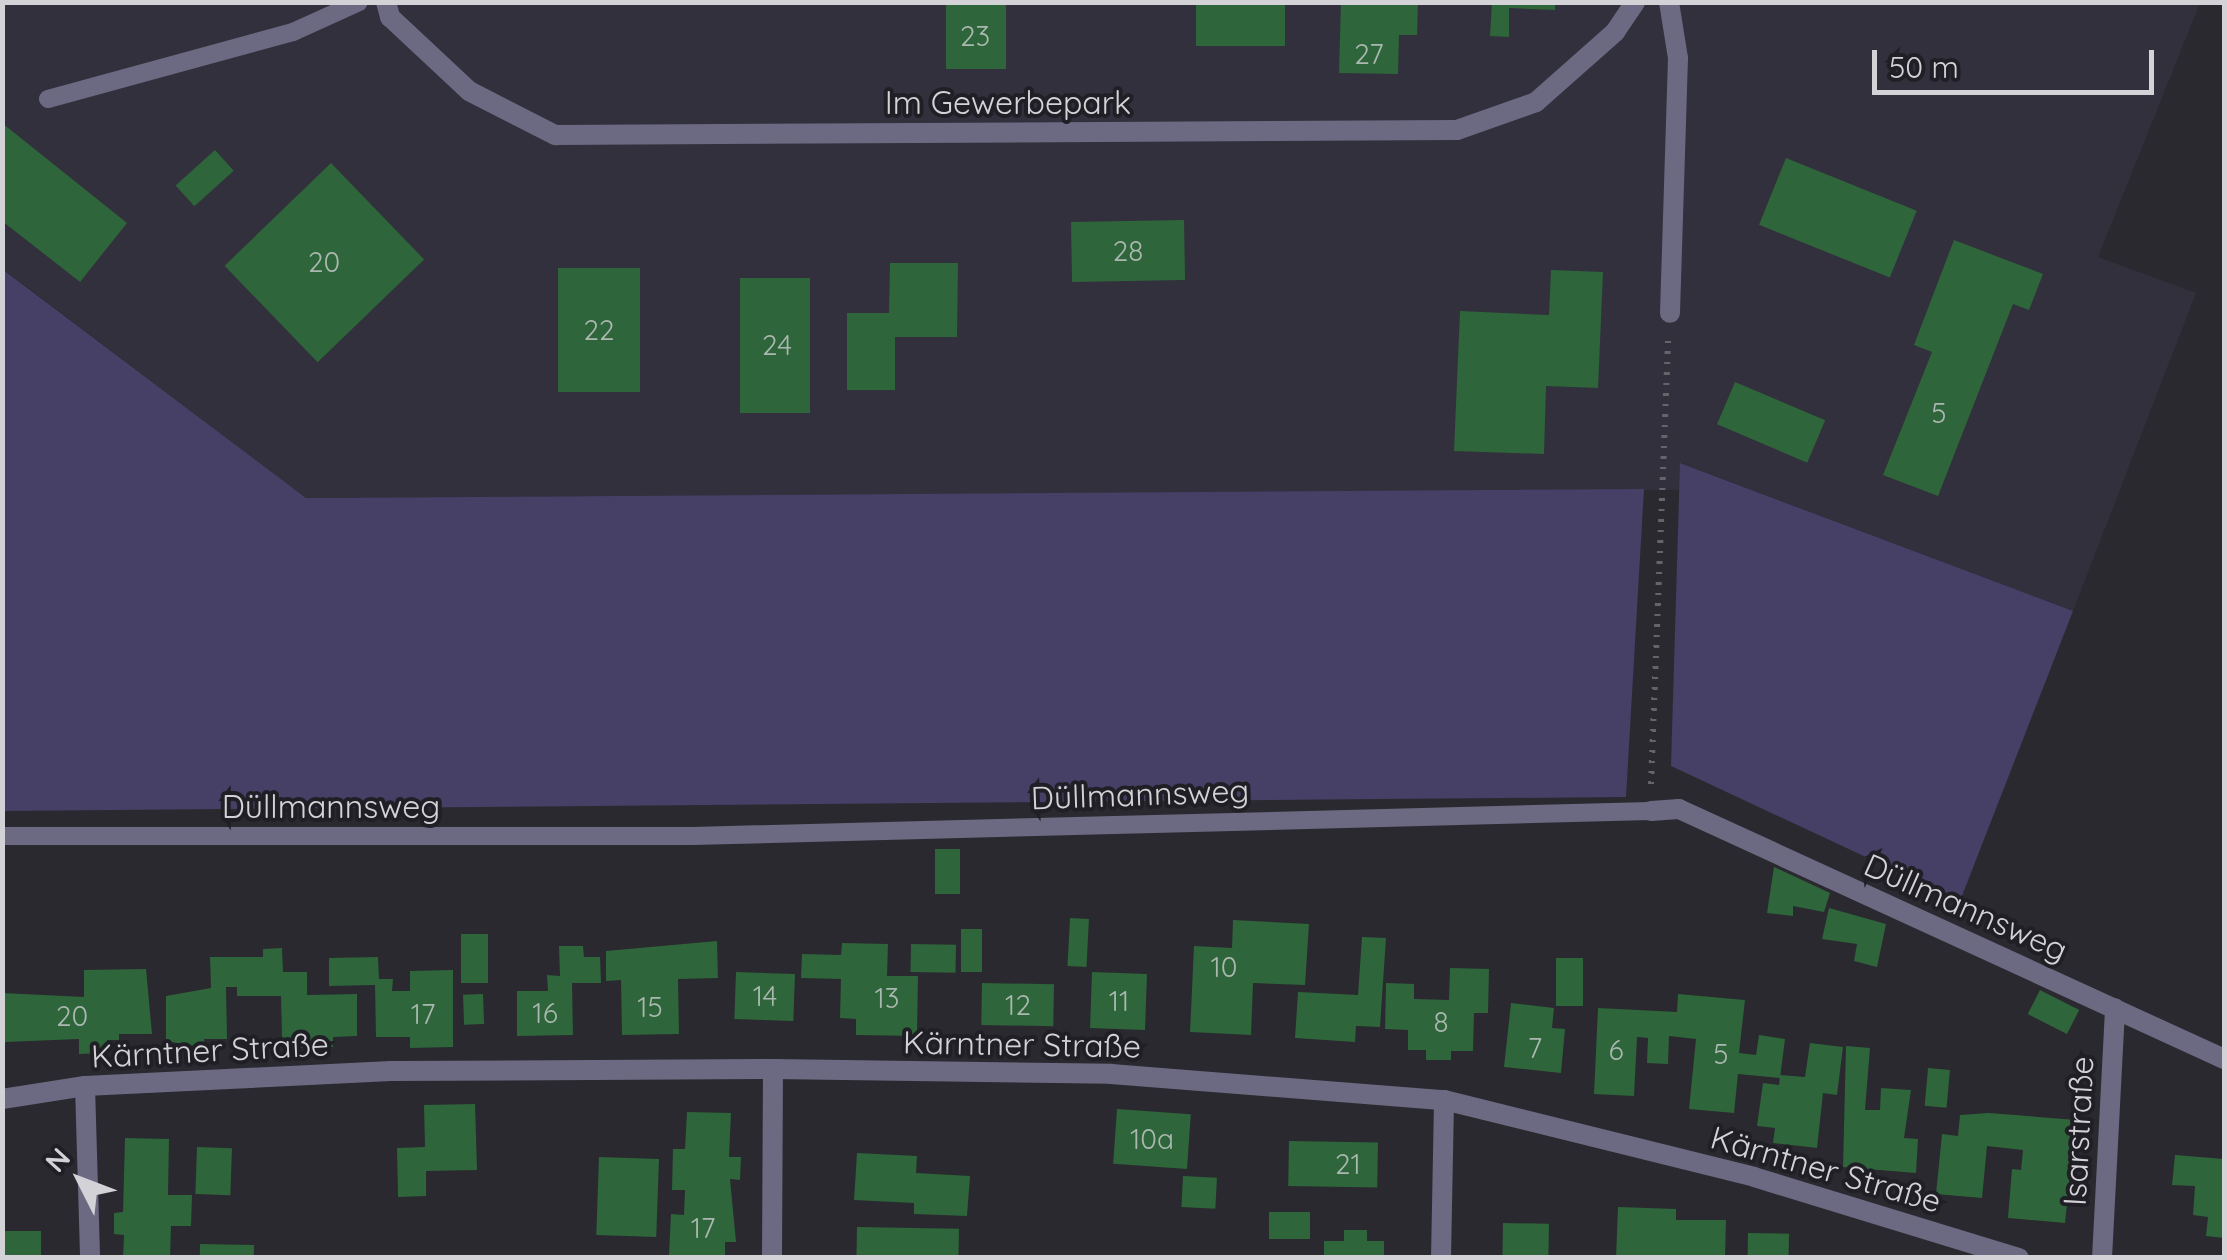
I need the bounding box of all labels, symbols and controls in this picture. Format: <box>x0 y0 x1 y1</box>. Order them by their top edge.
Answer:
house number: 23 <box>960 19 990 53</box>
scale bar <box>1877 30 2160 92</box>
house number: 27 <box>1354 37 1384 71</box>
text: 50 m <box>1889 48 1959 86</box>
street label: Im Gewerbepark <box>885 83 1131 121</box>
house number: 28 <box>1113 234 1143 268</box>
house number: 20 <box>308 245 340 279</box>
house number: 22 <box>583 313 615 347</box>
house number: 24 <box>762 328 792 362</box>
house number: 5 <box>1931 396 1947 430</box>
street label: Düllmannsweg <box>1030 771 1250 817</box>
street label: Düllmannsweg <box>222 787 440 825</box>
street label: Düllmannsweg <box>1858 845 2074 969</box>
house number: 10 <box>1210 950 1238 984</box>
house number: 14 <box>753 979 777 1013</box>
house number: 13 <box>874 981 900 1015</box>
house number: 11 <box>1109 984 1129 1018</box>
house number: 12 <box>1005 988 1031 1022</box>
house number: 15 <box>637 990 663 1024</box>
house number: 16 <box>532 996 558 1030</box>
house number: 17 <box>411 997 435 1031</box>
house number: 20 <box>56 999 88 1033</box>
house number: 8 <box>1433 1005 1449 1039</box>
street label: Kärntner Straße <box>903 1023 1141 1065</box>
street label: Kärntner Straße <box>90 1025 330 1075</box>
house number: 7 <box>1528 1031 1542 1065</box>
house number: 6 <box>1608 1033 1624 1067</box>
house number: 5 <box>1713 1037 1729 1071</box>
street label: Isarstraße <box>2055 1055 2101 1207</box>
street label: Kärntner Straße <box>1706 1118 1946 1220</box>
house number: 10a <box>1130 1122 1174 1156</box>
north arrow <box>30 1130 130 1230</box>
text: N <box>37 1140 77 1179</box>
house number: 21 <box>1335 1147 1361 1181</box>
house number: 17 <box>691 1211 715 1245</box>

